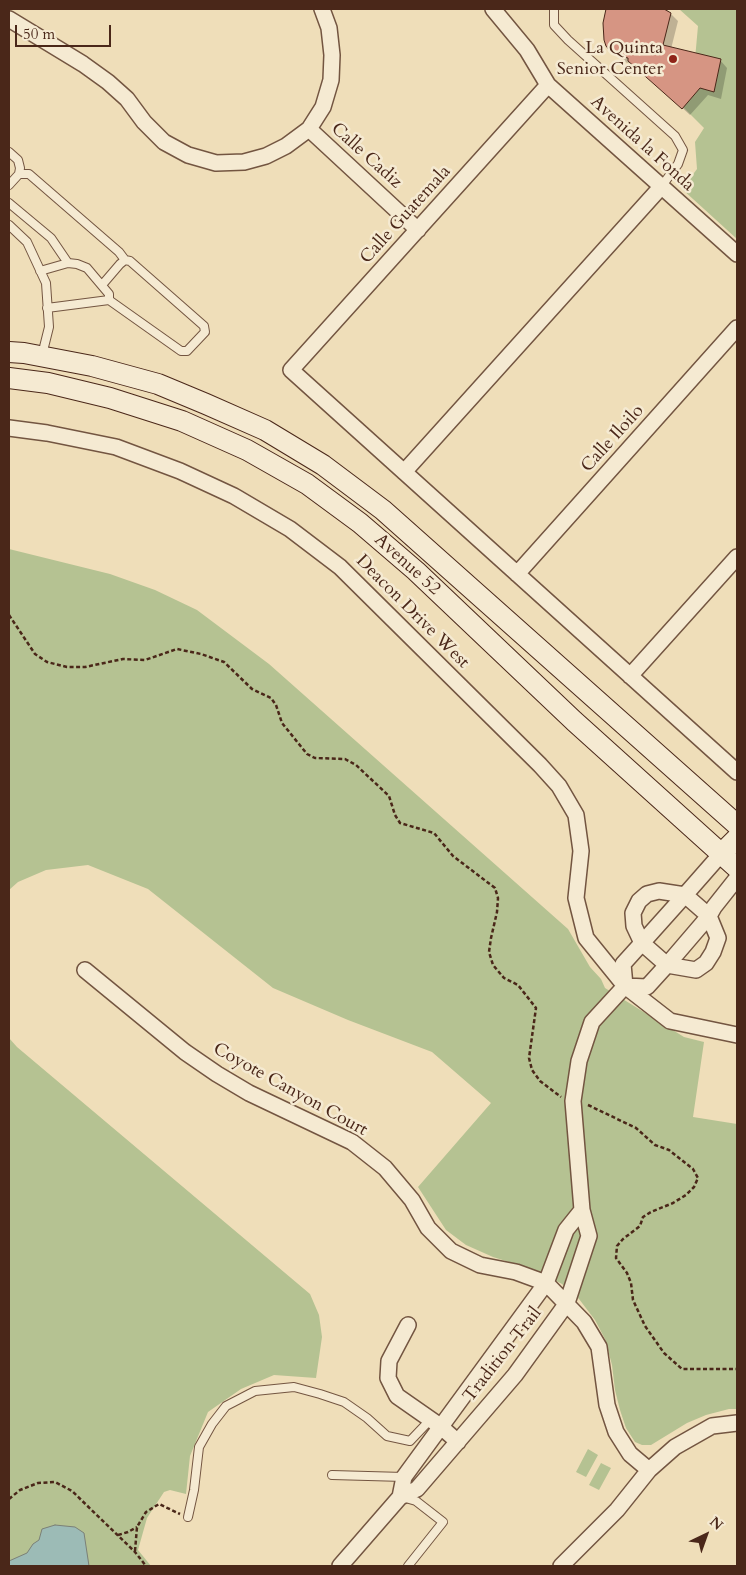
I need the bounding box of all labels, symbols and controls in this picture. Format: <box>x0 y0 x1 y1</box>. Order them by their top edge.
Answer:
scale bar <box>18 15 114 47</box>
text: 50 m <box>23 24 55 44</box>
place label: La Quinta Senior Center <box>557 38 663 80</box>
marker: La Quinta Senior Center <box>667 53 679 65</box>
street label: Avenida la Fonda <box>586 92 698 196</box>
street label: Calle Cadiz <box>326 119 406 193</box>
street label: Calle Guatemala <box>356 161 456 269</box>
street label: Calle Iloilo <box>577 401 649 477</box>
street label: Avenue 52 <box>369 530 445 600</box>
street label: Deacon Drive West <box>351 551 473 673</box>
street label: Coyote Canyon Court <box>209 1039 371 1141</box>
street label: Tradition Trail <box>459 1303 547 1407</box>
north arrow <box>681 1510 731 1560</box>
text: N <box>705 1512 727 1535</box>

